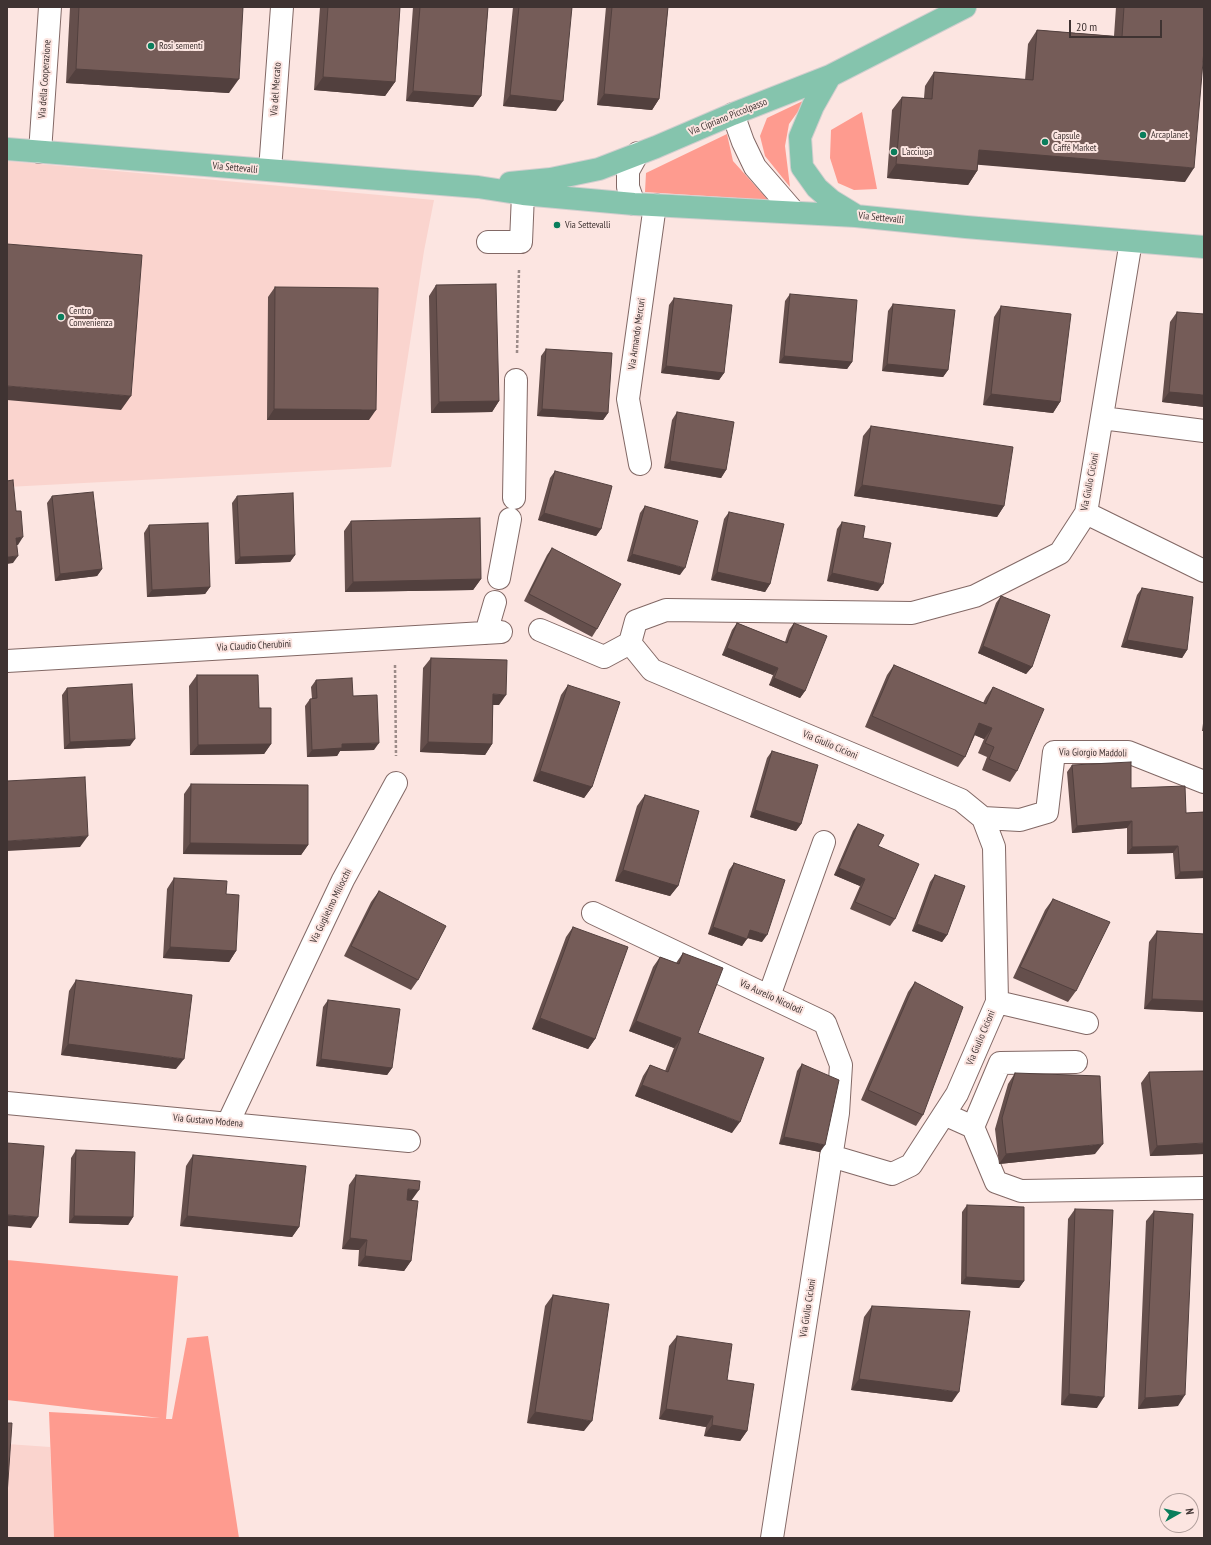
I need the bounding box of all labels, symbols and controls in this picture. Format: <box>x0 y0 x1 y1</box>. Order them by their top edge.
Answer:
scale bar <box>1071 12 1164 38</box>
text: 20 m <box>1076 19 1097 34</box>
street label: Via della Cooperazione <box>36 39 54 119</box>
place label: Rosi sementi <box>159 40 203 52</box>
marker: Rosi sementi <box>146 41 156 51</box>
street label: Via del Mercato <box>268 62 284 116</box>
street label: Via Cipriano Piccolpasso <box>687 96 769 138</box>
place label: Arcaplanet <box>1151 129 1188 141</box>
place label: Capsule Caffé Market <box>1053 130 1097 154</box>
marker: Arcaplanet <box>1138 130 1148 140</box>
marker: Capsule Caffé Market <box>1040 137 1050 147</box>
place label: L'acciuga <box>902 146 932 158</box>
marker: L'acciuga <box>889 147 899 157</box>
street label: Via Settevalli <box>212 160 258 176</box>
street label: Via Settevalli <box>858 210 904 226</box>
place label: Via Settevalli <box>565 219 610 231</box>
marker: Via Settevalli <box>552 220 562 230</box>
street label: Via Armando Mercuri <box>626 297 648 371</box>
place label: Centro Convenienza <box>69 305 113 328</box>
marker: Centro Convenienza <box>56 312 66 322</box>
street label: Via Giulio Cicioni <box>1079 452 1101 512</box>
street label: Via Claudio Cherubini <box>217 638 291 654</box>
street label: Via Giulio Cicioni <box>801 728 859 762</box>
street label: Via Giorgio Maddoli <box>1059 746 1127 760</box>
street label: Via Guglielmo Miliocchi <box>308 867 354 945</box>
street label: Via Aurelio Nicolodi <box>738 977 804 1017</box>
street label: Via Giulio Cicioni <box>964 1009 998 1067</box>
street label: Via Gustavo Modena <box>173 1112 243 1130</box>
street label: Via Giulio Cicioni <box>797 1278 819 1338</box>
north arrow <box>1159 1493 1199 1533</box>
text: N <box>1183 1508 1197 1515</box>

